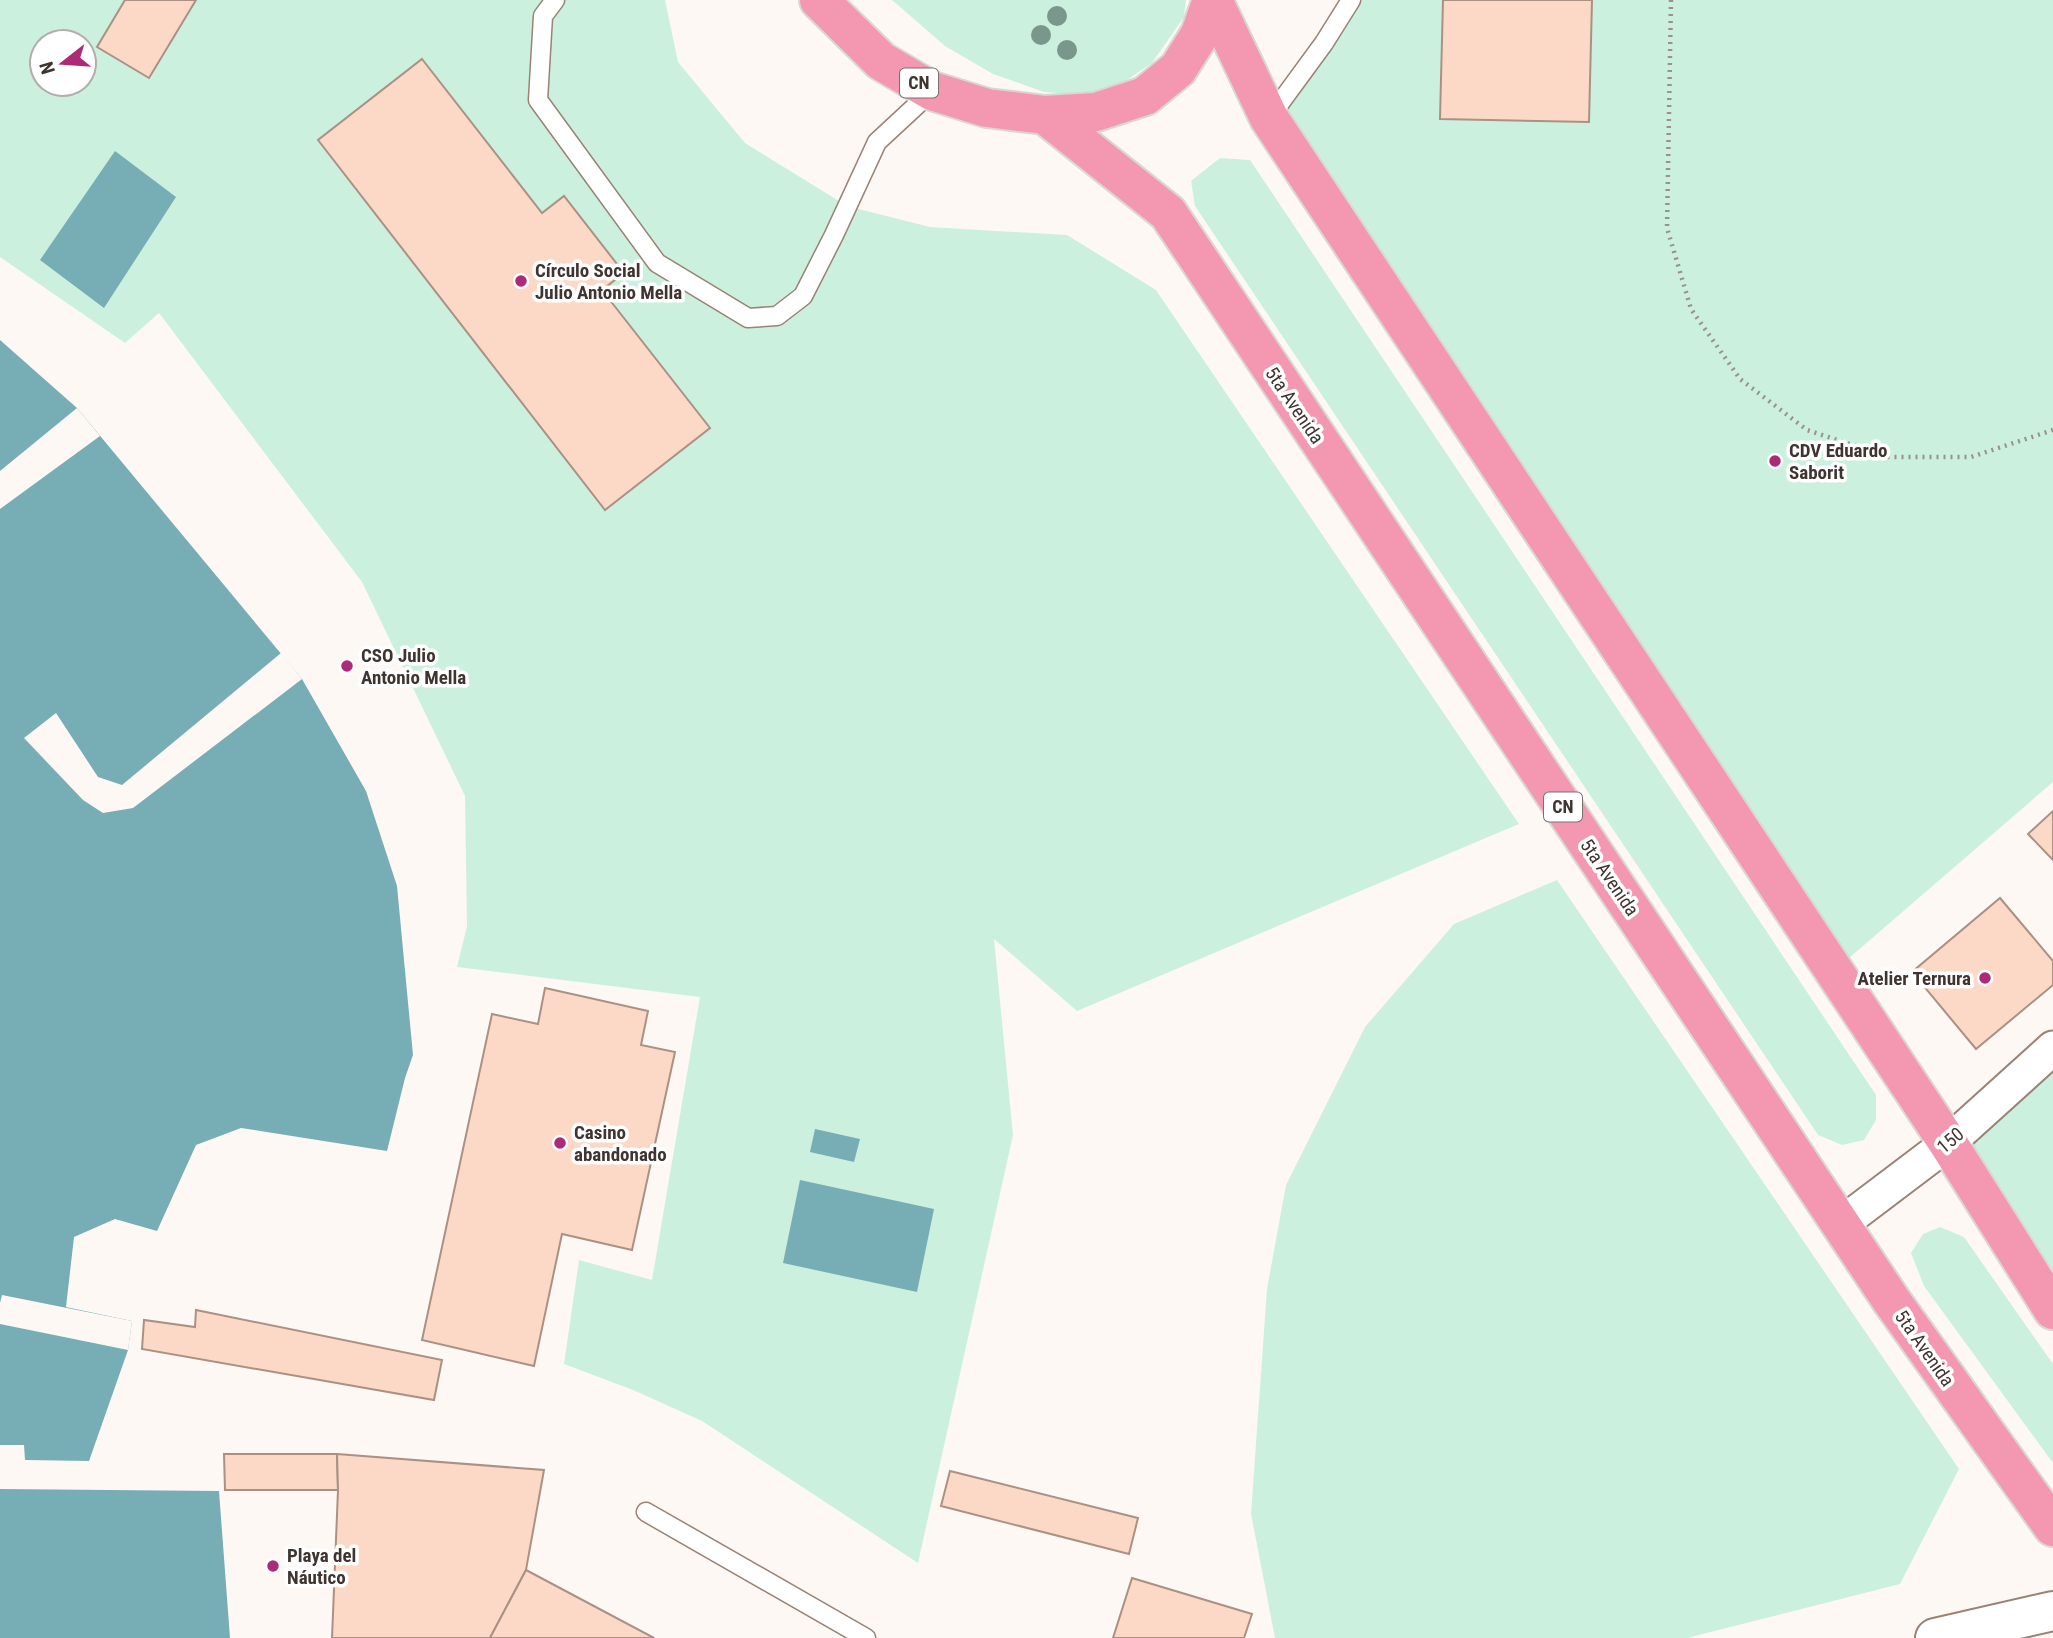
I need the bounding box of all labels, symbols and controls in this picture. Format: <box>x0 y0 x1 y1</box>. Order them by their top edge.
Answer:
north arrow <box>28 28 98 98</box>
text: N <box>35 59 60 77</box>
road number: CN <box>900 68 938 98</box>
place label: Círculo Social Julio Antonio Mella <box>535 259 682 304</box>
marker: Círculo Social Julio Antonio Mella <box>513 273 529 289</box>
street label: 5ta Avenida <box>1260 362 1329 448</box>
place label: CDV Eduardo Saborit <box>1789 439 1888 484</box>
marker: CDV Eduardo Saborit <box>1767 453 1783 469</box>
place label: CSO Julio Antonio Mella <box>361 644 466 689</box>
marker: CSO Julio Antonio Mella <box>339 658 355 674</box>
road number: CN <box>1544 792 1582 822</box>
street label: 5ta Avenida <box>1575 834 1644 920</box>
place label: Atelier Ternura <box>1858 967 1971 990</box>
marker: Atelier Ternura <box>1977 970 1993 986</box>
place label: Casino abandonado <box>574 1121 667 1166</box>
street label: 150 <box>1932 1123 1968 1158</box>
marker: Casino abandonado <box>552 1135 568 1151</box>
street label: 5ta Avenida <box>1890 1306 1959 1391</box>
place label: Playa del Náutico <box>287 1544 356 1589</box>
marker: Playa del Náutico <box>265 1558 281 1574</box>

